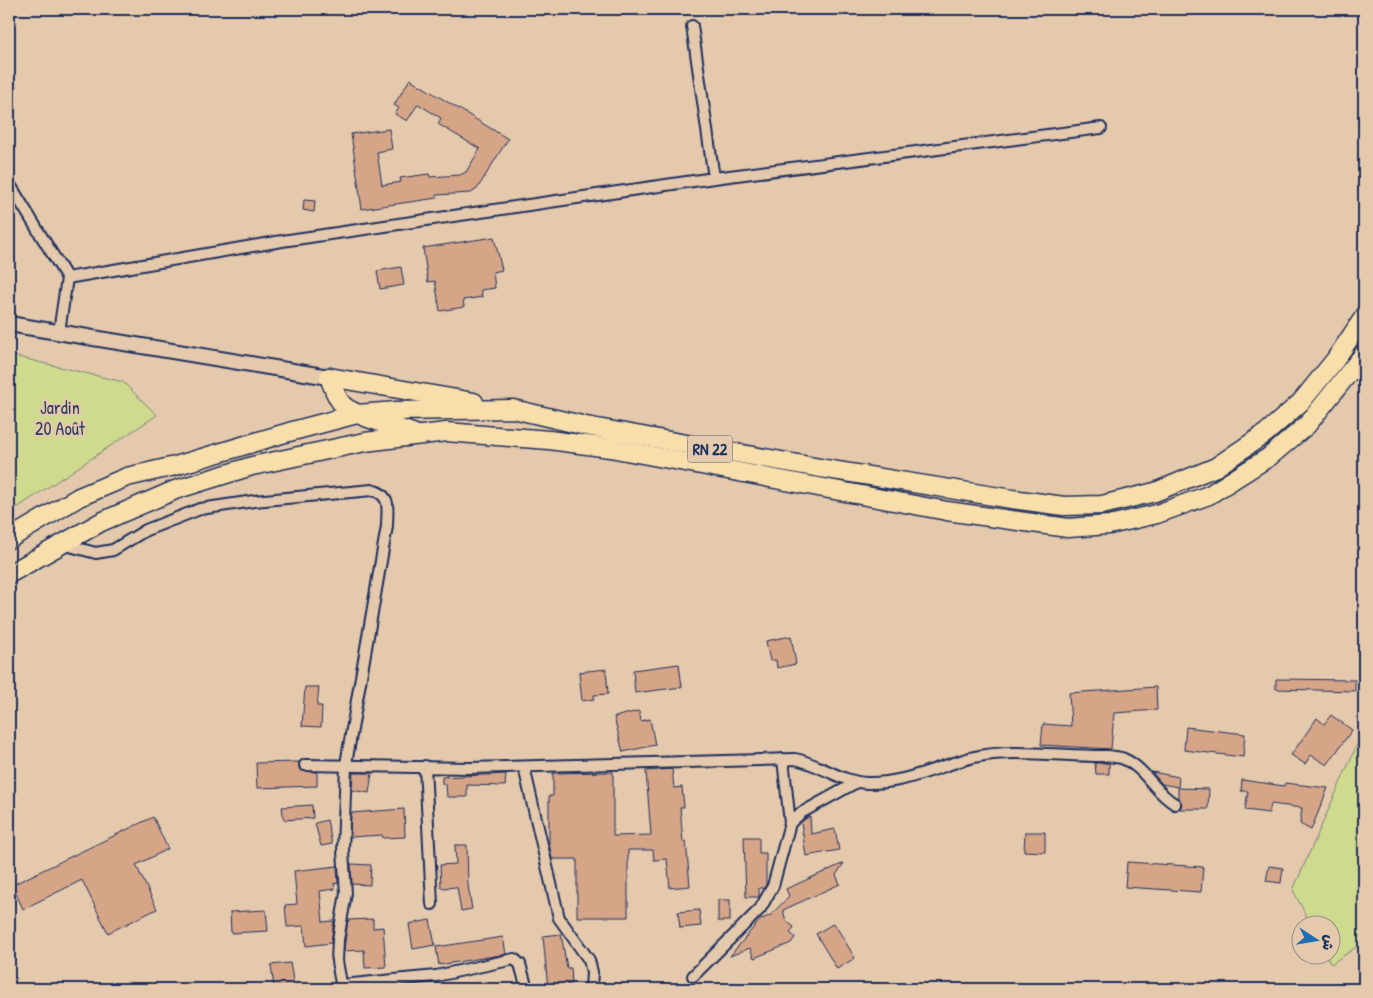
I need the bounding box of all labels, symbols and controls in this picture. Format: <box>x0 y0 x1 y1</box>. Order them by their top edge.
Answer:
park label: Jardin 20 Août <box>35 395 86 441</box>
road number: RN 22 <box>688 436 732 462</box>
north arrow <box>1290 916 1340 966</box>
text: ش <box>1318 933 1340 952</box>

